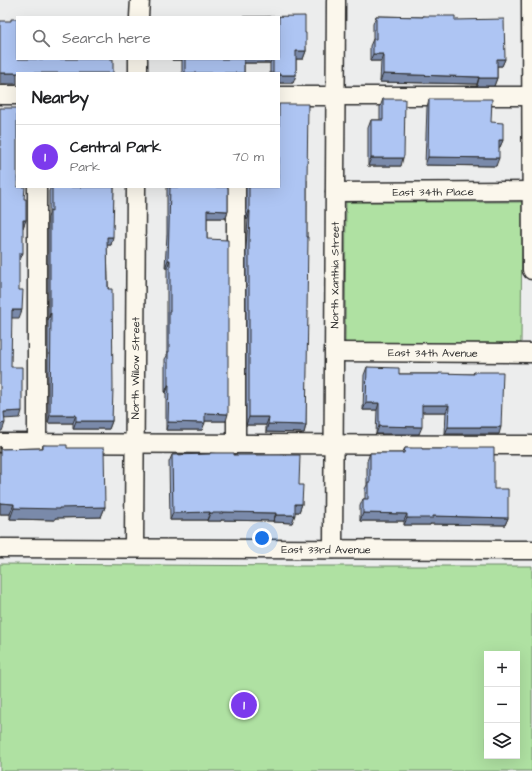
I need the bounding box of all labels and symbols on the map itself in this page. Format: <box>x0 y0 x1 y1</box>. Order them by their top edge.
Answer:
street label: East 34th Place <box>392 184 474 200</box>
street label: North Xanthia Street <box>327 221 343 328</box>
street label: North Willow Street <box>128 316 143 419</box>
street label: East 34th Avenue <box>388 345 478 361</box>
your location <box>252 528 272 548</box>
street label: East 33rd Avenue <box>281 542 371 557</box>
pin: 1 <box>231 690 257 720</box>

